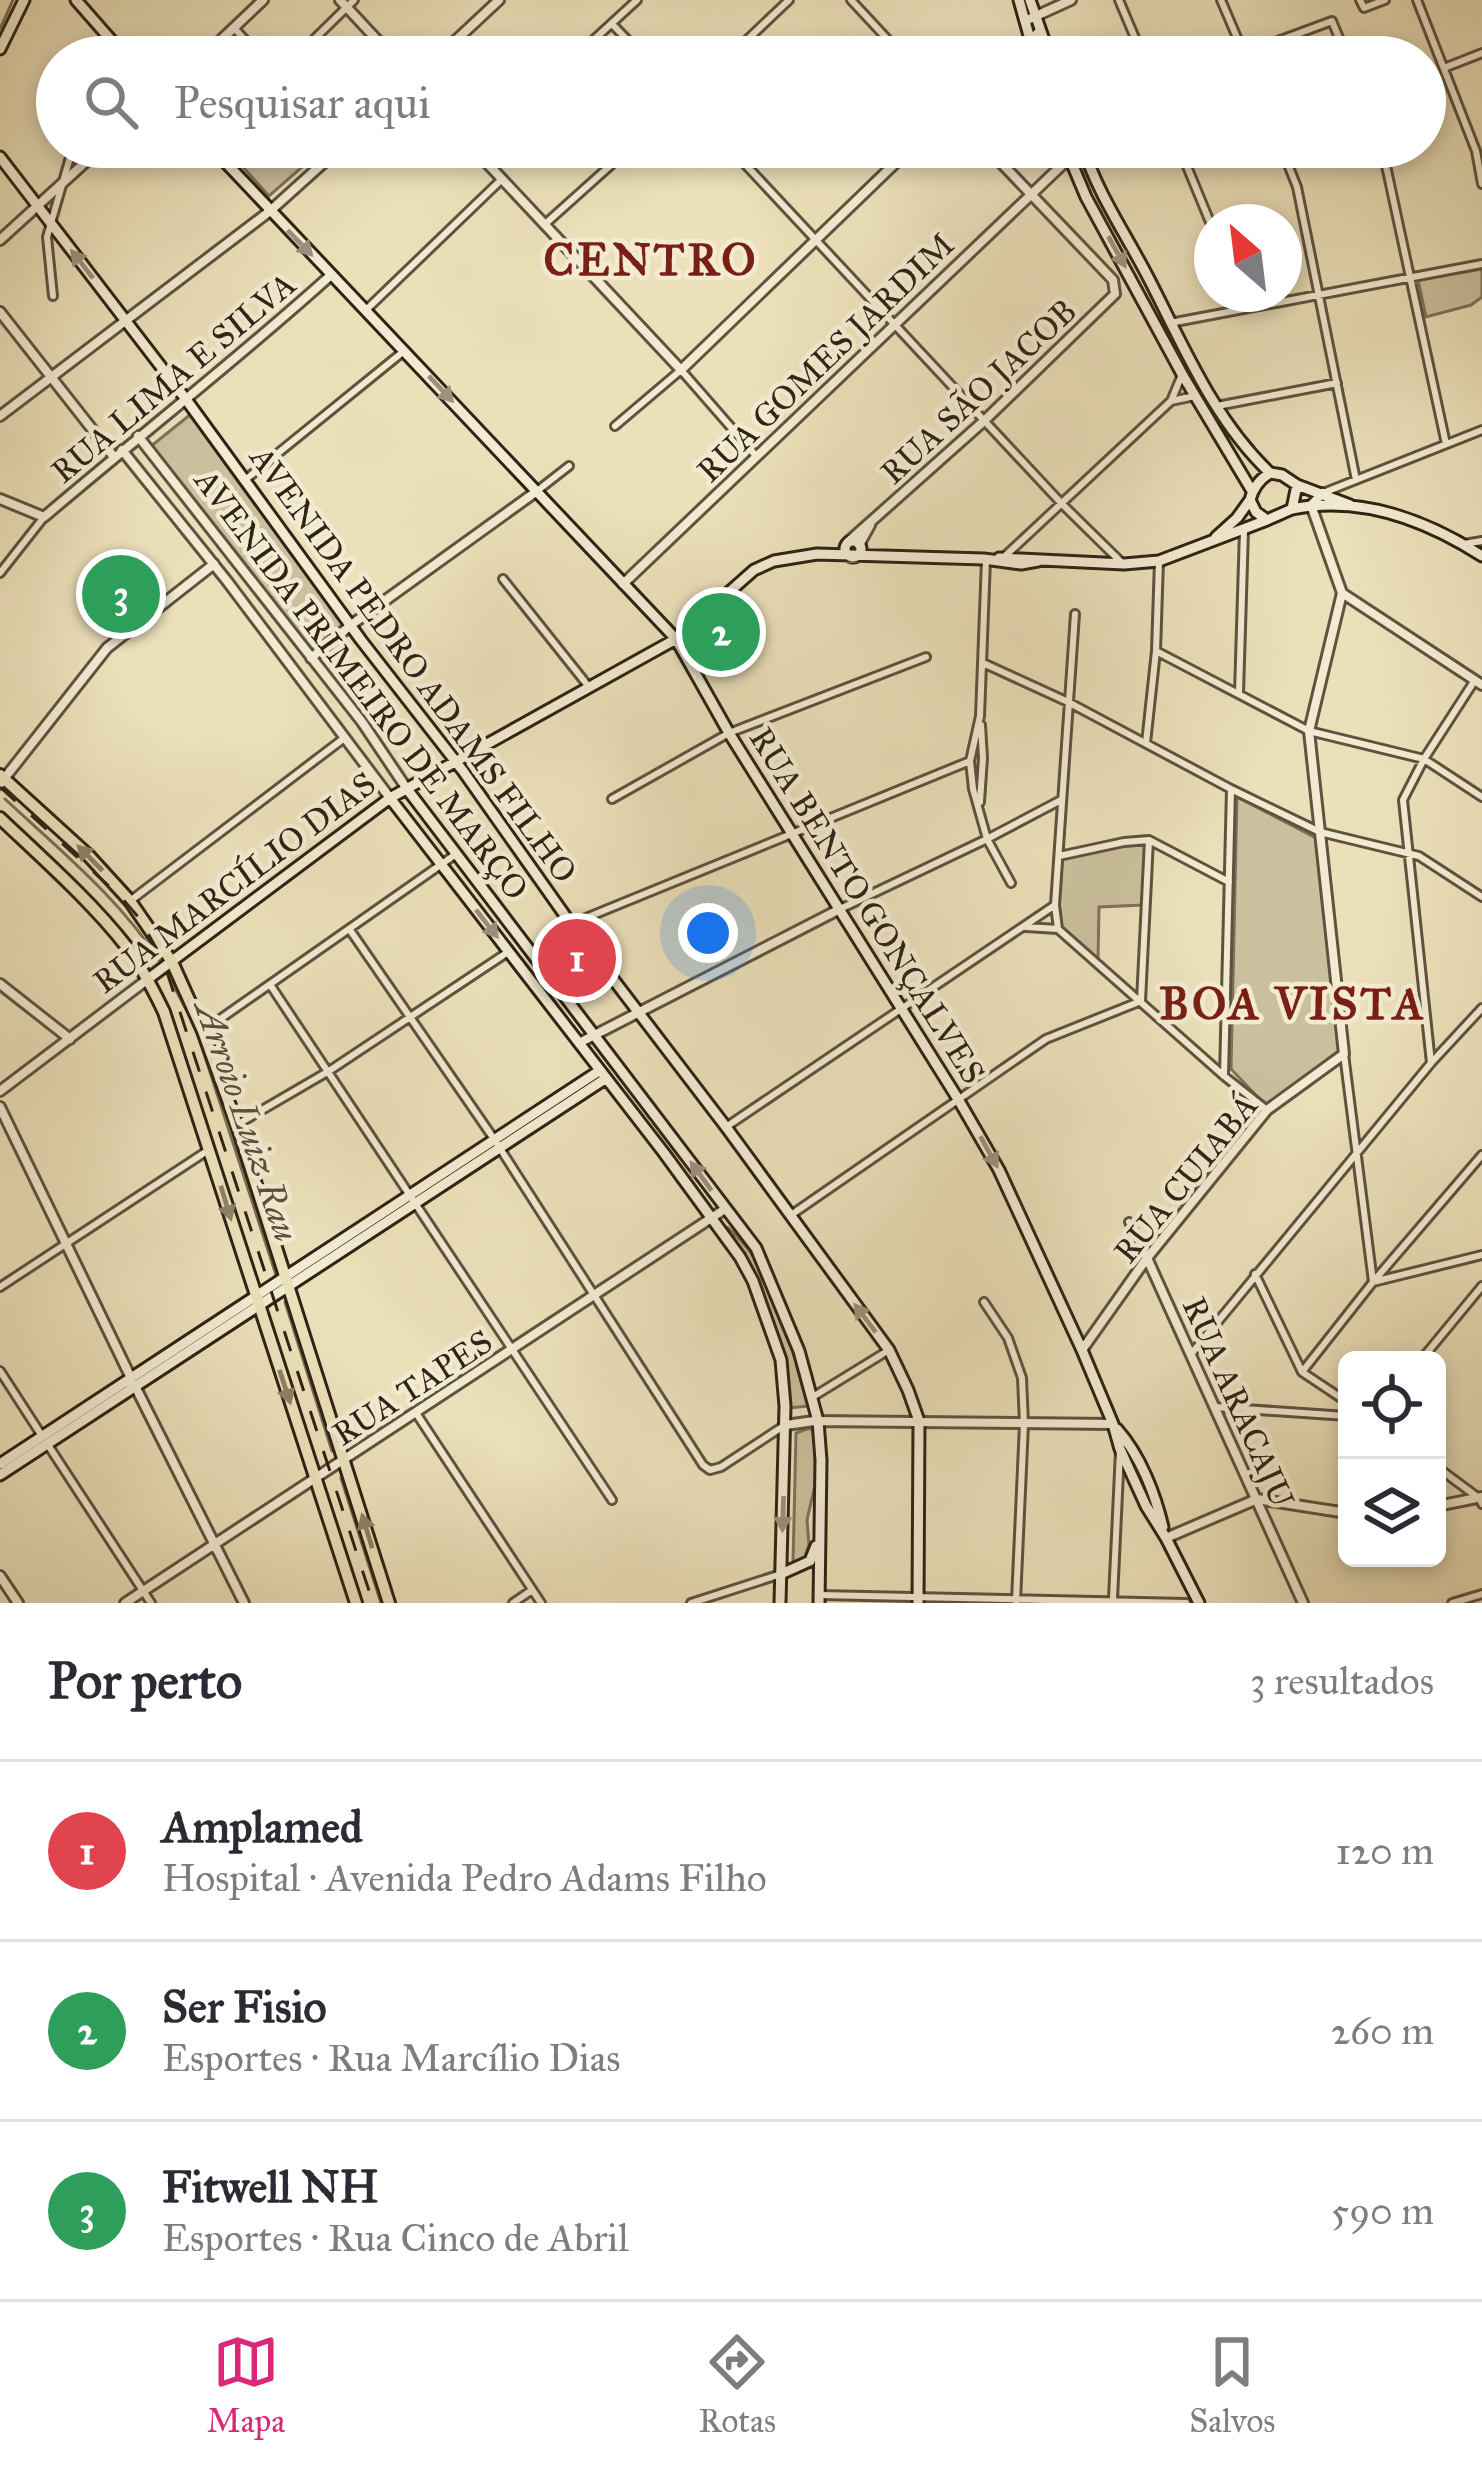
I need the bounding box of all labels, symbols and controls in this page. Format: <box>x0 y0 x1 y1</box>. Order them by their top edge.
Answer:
search box <box>36 36 1446 168</box>
icon: search <box>78 69 144 135</box>
text: Pesquisar aqui <box>174 75 431 130</box>
north arrow <box>1194 204 1302 312</box>
street label: RUA GOMES JARDIM <box>689 225 963 491</box>
one-way arrow <box>286 228 314 257</box>
district label: CENTRO <box>544 232 758 287</box>
one-way arrow <box>1106 234 1127 269</box>
one-way arrow <box>71 248 95 280</box>
street label: RUA LIMA E SILVA <box>43 264 304 492</box>
street label: RUA SÃO JACOB <box>873 291 1085 493</box>
one-way arrow <box>426 375 454 404</box>
street label: AVENIDA PEDRO ADAMS FILHO <box>240 437 585 891</box>
street label: AVENIDA PRIMEIRO DE MARÇO <box>185 460 536 908</box>
pin: 3 <box>82 549 160 639</box>
pin: 2 <box>682 587 760 677</box>
street label: RUA BENTO GONÇALVES <box>741 720 993 1091</box>
street label: RUA MARCÍLIO DIAS <box>84 762 384 1002</box>
one-way arrow <box>76 844 104 872</box>
your location <box>678 903 738 963</box>
one-way arrow <box>474 909 498 940</box>
pin: 1 <box>538 913 616 1003</box>
district label: BOA VISTA <box>1159 976 1427 1031</box>
water label: Arroio Luiz Rau <box>184 992 309 1247</box>
street label: RUA CUIABÁ <box>1105 1086 1266 1271</box>
one-way arrow <box>977 1135 998 1169</box>
one-way arrow <box>690 1160 713 1192</box>
one-way arrow <box>218 1185 236 1222</box>
street label: RUA ARACAJU <box>1173 1291 1303 1515</box>
one-way arrow <box>853 1302 878 1334</box>
street label: RUA TAPES <box>325 1321 500 1454</box>
map controls <box>1338 1351 1446 1567</box>
button: locate <box>1338 1351 1446 1459</box>
one-way arrow <box>276 1369 295 1406</box>
button: layers <box>1338 1459 1446 1567</box>
one-way arrow <box>773 1496 792 1534</box>
one-way arrow <box>357 1512 375 1549</box>
text: Por perto <box>48 1650 242 1712</box>
text: 3 resultados <box>1250 1657 1434 1705</box>
text: Amplamed <box>162 1799 363 1854</box>
text: 1 <box>79 1827 95 1875</box>
text: 120 m <box>1335 1827 1434 1875</box>
text: Hospital · Avenida Pedro Adams Filho <box>162 1854 767 1902</box>
text: Ser Fisio <box>162 1979 327 2034</box>
text: 2 <box>77 2007 97 2055</box>
text: 260 m <box>1331 2007 1434 2055</box>
text: Esportes · Rua Marcílio Dias <box>162 2034 620 2082</box>
text: Fitwell NH <box>162 2159 378 2214</box>
text: 3 <box>79 2187 95 2235</box>
text: 590 m <box>1331 2187 1434 2235</box>
text: Esportes · Rua Cinco de Abril <box>162 2214 629 2262</box>
tab: Mapa <box>207 2329 285 2441</box>
tab: Rotas <box>698 2329 776 2441</box>
tab: Salvos <box>1189 2329 1275 2441</box>

